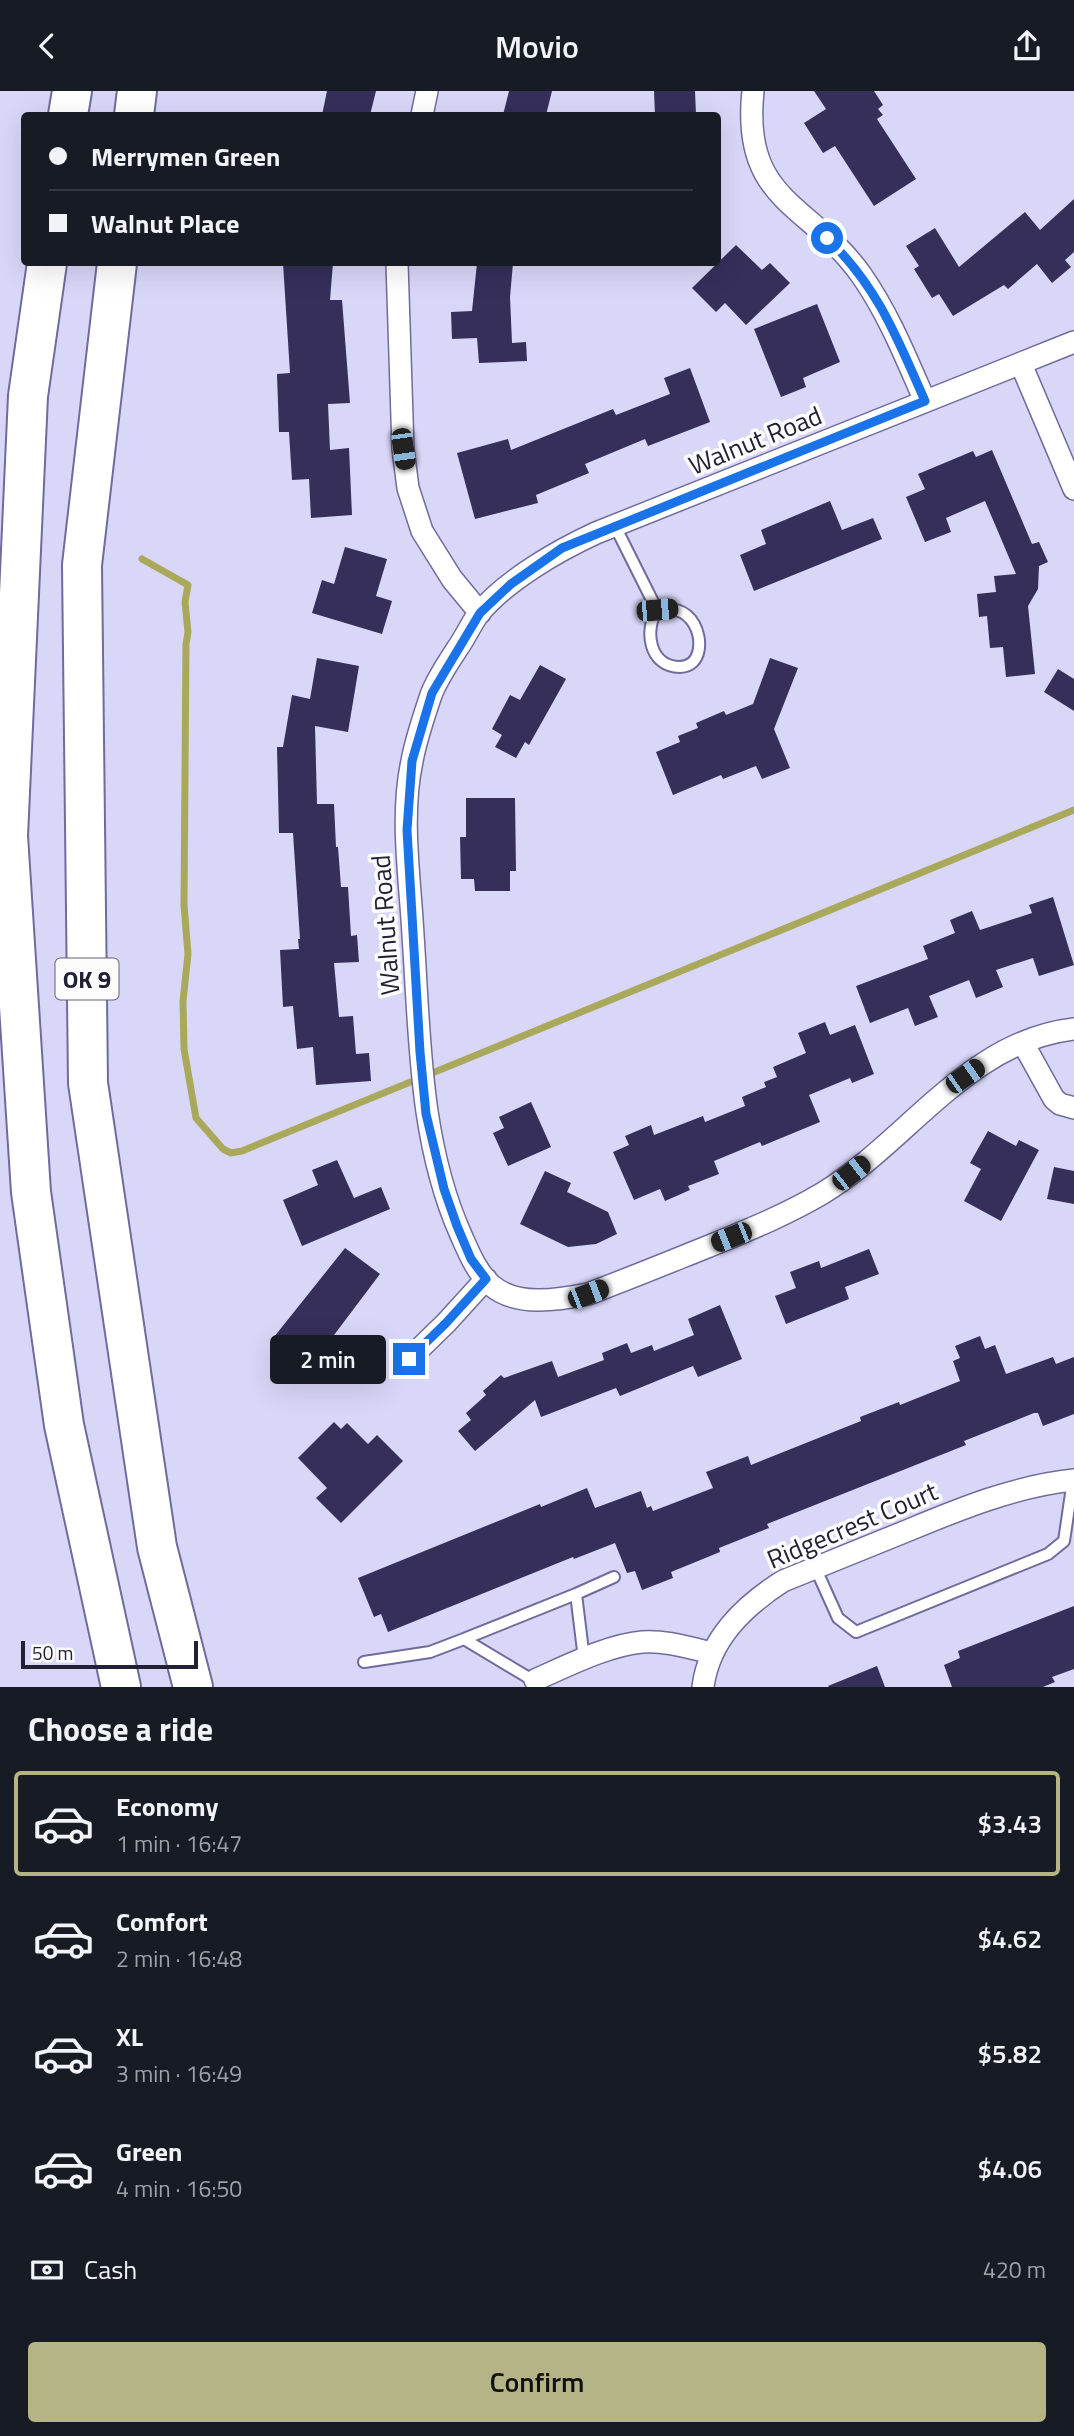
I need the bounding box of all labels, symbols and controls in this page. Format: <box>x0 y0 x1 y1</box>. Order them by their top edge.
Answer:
text: Movio <box>495 22 579 70</box>
icon: back <box>28 27 66 65</box>
icon: share <box>1008 27 1046 65</box>
text: Merrymen Green <box>91 137 280 176</box>
text: Walnut Place <box>91 204 239 243</box>
route start <box>811 222 843 254</box>
street label: Walnut Road <box>683 396 827 484</box>
car <box>390 427 417 471</box>
car <box>636 598 679 622</box>
street label: Walnut Road <box>361 854 409 996</box>
road number: OK 9 <box>56 959 119 999</box>
car <box>942 1055 989 1097</box>
car <box>828 1152 875 1194</box>
car <box>708 1219 755 1255</box>
car <box>565 1277 612 1311</box>
callout: 2 min <box>269 1335 384 1383</box>
text: 2 min <box>300 1342 356 1377</box>
route end <box>393 1343 425 1375</box>
street label: Ridgecrest Court <box>761 1472 943 1578</box>
scale bar <box>21 1638 198 1670</box>
text: 50 m <box>32 1638 73 1667</box>
text: Choose a ride <box>28 1705 213 1753</box>
text: Economy <box>116 1787 218 1826</box>
icon: car <box>32 1792 95 1855</box>
text: $3.43 <box>978 1804 1042 1843</box>
text: 1 min · 16:47 <box>116 1826 242 1861</box>
text: Comfort <box>116 1902 208 1941</box>
icon: car <box>32 1907 95 1970</box>
text: $4.62 <box>978 1919 1042 1958</box>
text: 2 min · 16:48 <box>116 1941 242 1976</box>
text: XL <box>116 2017 143 2056</box>
icon: car <box>32 2022 95 2085</box>
text: $5.82 <box>978 2034 1042 2073</box>
text: 3 min · 16:49 <box>116 2056 242 2091</box>
text: Green <box>116 2132 182 2171</box>
icon: car <box>32 2137 95 2200</box>
text: $4.06 <box>978 2149 1042 2188</box>
text: 4 min · 16:50 <box>116 2171 242 2206</box>
text: Cash <box>84 2250 137 2289</box>
icon: cash <box>28 2251 66 2289</box>
text: 420 m <box>983 2252 1046 2287</box>
button: Confirm <box>28 2342 1046 2422</box>

